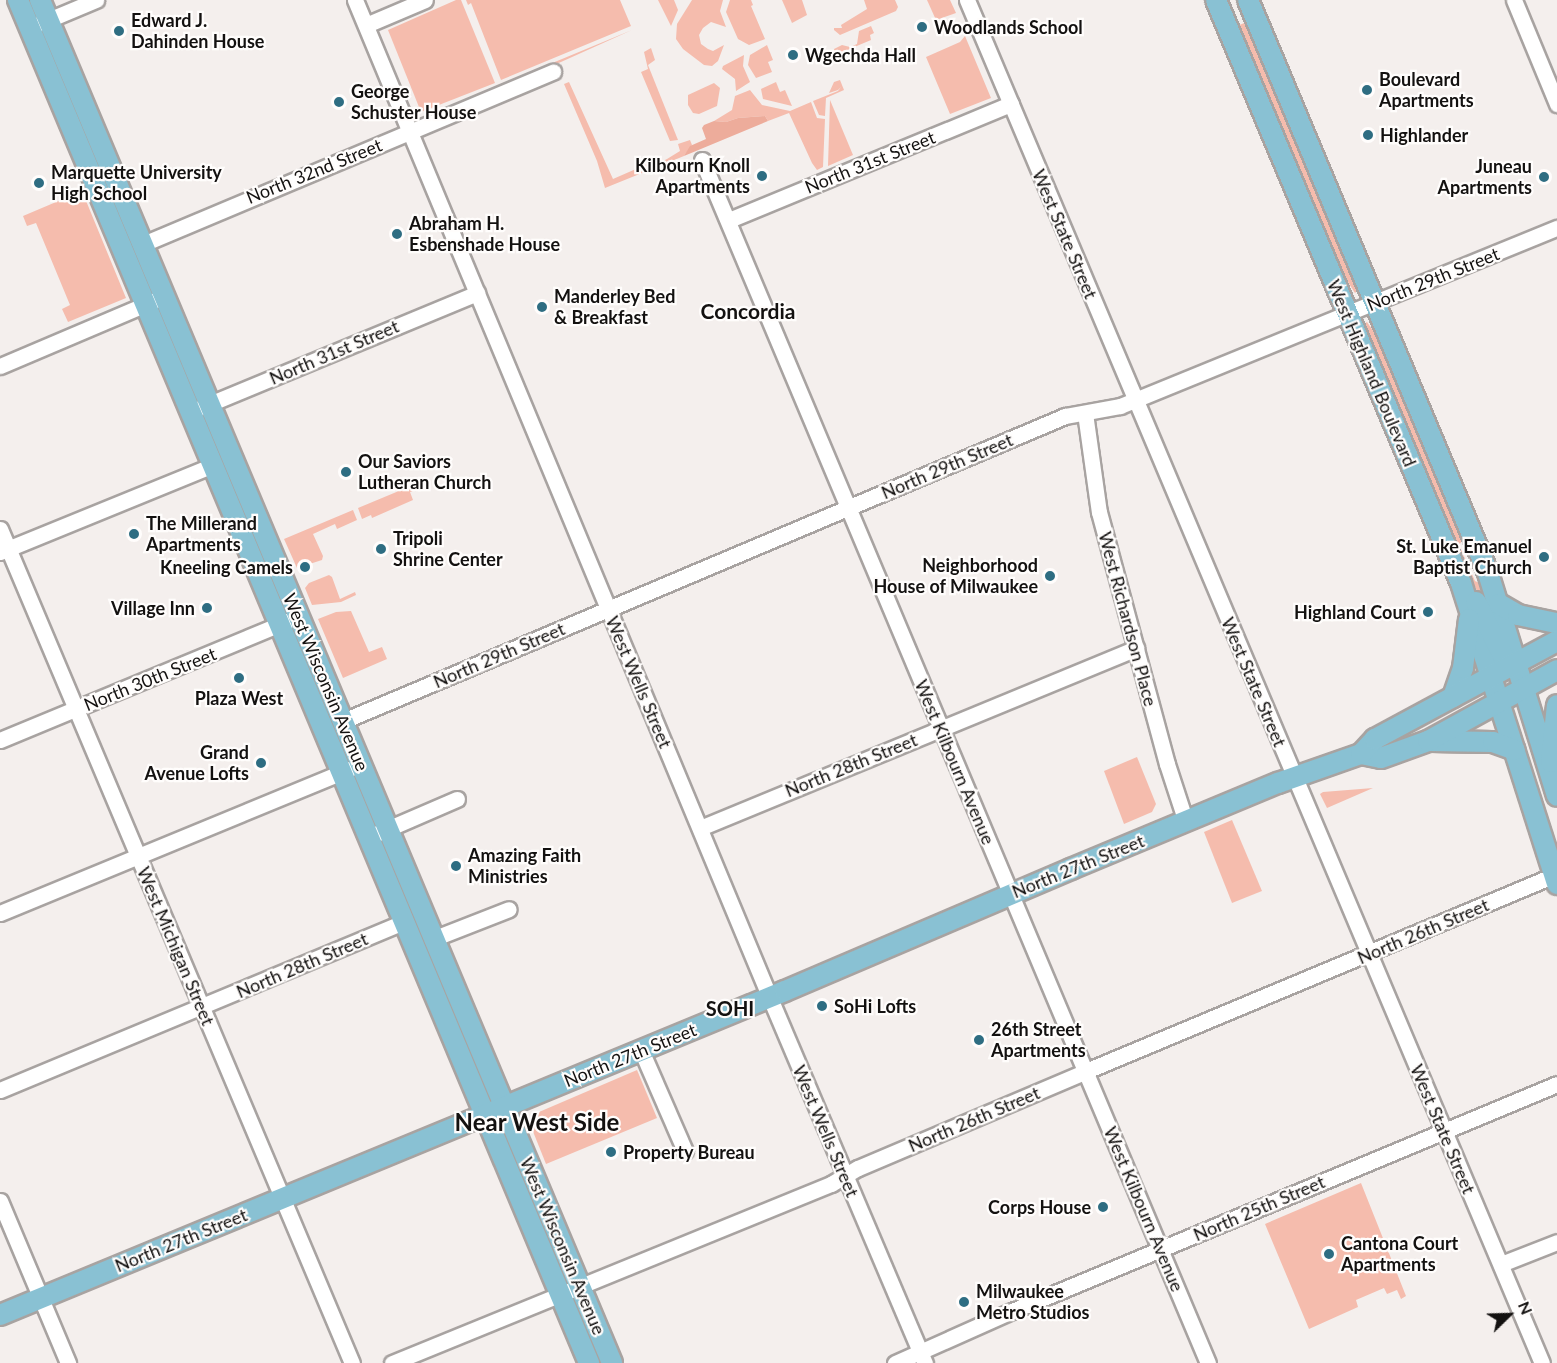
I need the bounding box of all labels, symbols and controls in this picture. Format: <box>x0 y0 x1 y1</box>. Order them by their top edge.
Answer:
place label: Edward J. Dahinden House <box>131 10 264 52</box>
place label: Woodlands School <box>934 16 1083 38</box>
marker: Woodlands School <box>915 20 929 34</box>
marker: Edward J. Dahinden House <box>112 24 126 38</box>
place label: Wgechda Hall <box>805 44 916 66</box>
marker: Wgechda Hall <box>786 48 800 62</box>
place label: Boulevard Apartments <box>1379 69 1474 112</box>
place label: George Schuster House <box>351 81 477 124</box>
marker: Boulevard Apartments <box>1360 83 1374 97</box>
marker: George Schuster House <box>332 95 346 109</box>
place label: Highlander <box>1380 124 1468 146</box>
street label: North 31st Street <box>802 126 938 198</box>
marker: Highlander <box>1361 128 1375 142</box>
street label: North 32nd Street <box>243 134 385 208</box>
place label: Kilbourn Knoll Apartments <box>635 155 750 198</box>
place label: Juneau Apartments <box>1437 156 1532 198</box>
place label: Marquette University High School <box>51 162 222 204</box>
street label: West State Street <box>1028 166 1102 302</box>
marker: Kilbourn Knoll Apartments <box>755 169 769 183</box>
marker: Juneau Apartments <box>1537 170 1551 184</box>
marker: Marquette University High School <box>32 176 46 190</box>
place label: Abraham H. Esbenshade House <box>409 213 560 256</box>
marker: Abraham H. Esbenshade House <box>390 227 404 241</box>
street label: North 29th Street <box>1364 243 1502 315</box>
street label: West Highland Boulevard <box>1323 276 1421 470</box>
place label: Manderley Bed & Breakfast <box>554 286 676 328</box>
district label: Concordia <box>700 298 796 324</box>
marker: Manderley Bed & Breakfast <box>535 300 549 314</box>
street label: North 31st Street <box>266 315 402 389</box>
street label: North 29th Street <box>878 429 1016 503</box>
place label: Our Saviors Lutheran Church <box>358 451 491 494</box>
marker: Our Saviors Lutheran Church <box>339 465 353 479</box>
place label: The Millerand Apartments <box>146 513 257 556</box>
marker: The Millerand Apartments <box>127 527 141 541</box>
place label: Tripoli Shrine Center <box>393 528 503 570</box>
street label: West Richardson Place <box>1094 529 1162 709</box>
place label: St. Luke Emanuel Baptist Church <box>1396 536 1532 578</box>
marker: Tripoli Shrine Center <box>374 542 388 556</box>
marker: St. Luke Emanuel Baptist Church <box>1537 550 1551 564</box>
place label: Neighborhood House of Milwaukee <box>873 555 1038 598</box>
place label: Kneeling Camels <box>160 556 293 578</box>
marker: Kneeling Camels <box>298 560 312 574</box>
marker: Neighborhood House of Milwaukee <box>1043 569 1057 583</box>
street label: West Wisconsin Avenue <box>279 590 373 774</box>
place label: Village Inn <box>111 597 195 619</box>
marker: Village Inn <box>200 601 214 615</box>
place label: Highland Court <box>1294 601 1416 623</box>
marker: Highland Court <box>1421 605 1435 619</box>
street label: West Wells Street <box>601 613 677 751</box>
street label: West State Street <box>1217 614 1291 750</box>
street label: North 29th Street <box>430 618 568 692</box>
street label: North 30th Street <box>81 643 219 715</box>
marker: Plaza West <box>232 671 246 685</box>
street label: West Kilbourn Avenue <box>910 676 1000 848</box>
place label: Plaza West <box>195 687 283 709</box>
street label: North 28th Street <box>782 729 920 801</box>
place label: Grand Avenue Lofts <box>144 742 249 784</box>
marker: Grand Avenue Lofts <box>254 756 268 770</box>
street label: North 27th Street <box>1009 830 1147 902</box>
place label: Amazing Faith Ministries <box>468 845 581 888</box>
marker: Amazing Faith Ministries <box>449 859 463 873</box>
street label: West Michigan Street <box>133 863 219 1029</box>
street label: North 26th Street <box>1354 894 1492 968</box>
street label: North 28th Street <box>233 928 371 1002</box>
place label: SoHi Lofts <box>834 995 916 1017</box>
district label: SOHI <box>706 996 754 1020</box>
marker: SoHi Lofts <box>815 999 829 1013</box>
street label: North 27th Street <box>561 1019 699 1091</box>
place label: 26th Street Apartments <box>991 1019 1086 1062</box>
marker: 26th Street Apartments <box>972 1033 986 1047</box>
street label: West State Street <box>1406 1061 1480 1197</box>
street label: West Wells Street <box>788 1062 864 1200</box>
street label: North 26th Street <box>905 1082 1043 1156</box>
district label: Near West Side <box>454 1108 620 1136</box>
street label: West Kilbourn Avenue <box>1099 1123 1189 1295</box>
place label: Property Bureau <box>623 1141 755 1163</box>
marker: Property Bureau <box>604 1145 618 1159</box>
street label: West Wisconsin Avenue <box>516 1154 610 1338</box>
street label: North 25th Street <box>1190 1171 1328 1245</box>
place label: Corps House <box>988 1196 1091 1218</box>
marker: Corps House <box>1096 1200 1110 1214</box>
street label: North 27th Street <box>112 1204 250 1276</box>
place label: Cantona Court Apartments <box>1341 1233 1458 1276</box>
marker: Cantona Court Apartments <box>1322 1247 1336 1261</box>
place label: Milwaukee Metro Studios <box>976 1281 1089 1324</box>
north arrow <box>1479 1285 1539 1345</box>
marker: Milwaukee Metro Studios <box>957 1295 971 1309</box>
text: N <box>1515 1298 1537 1317</box>

